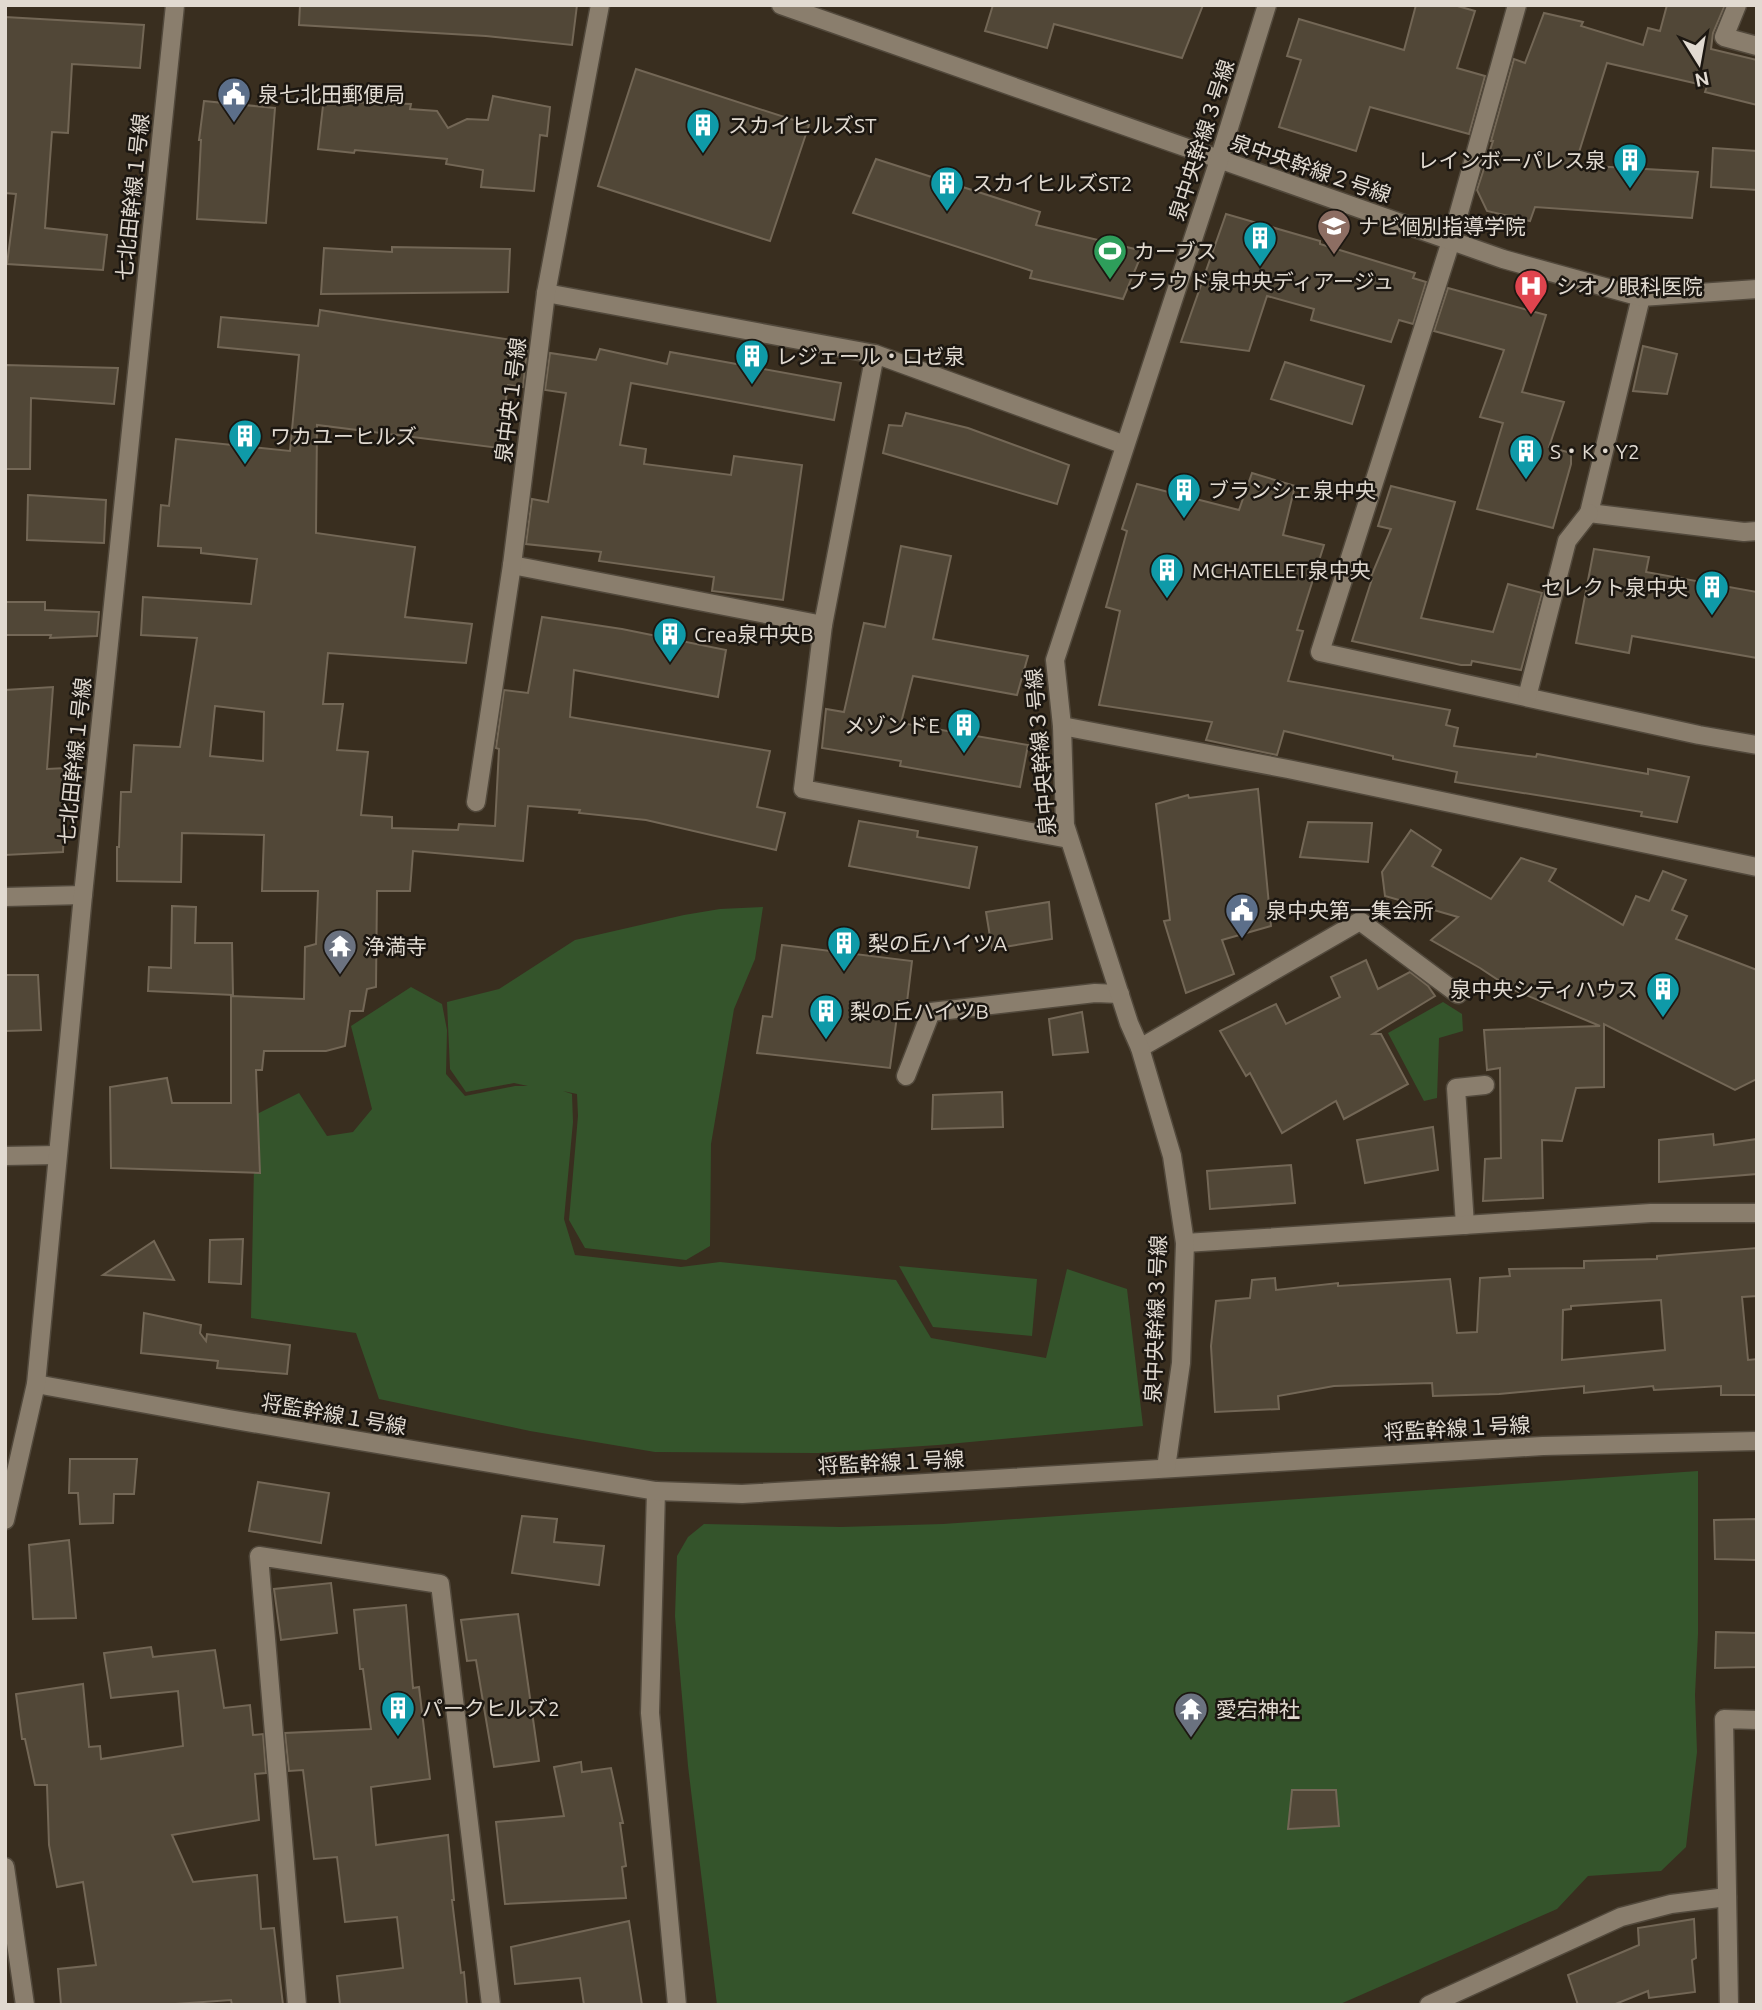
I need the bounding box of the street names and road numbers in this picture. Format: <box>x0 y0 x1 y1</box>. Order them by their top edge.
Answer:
street label: 泉中央幹線３号線 <box>1164 56 1238 224</box>
street label: 七北田幹線１号線 <box>111 112 153 282</box>
street label: 泉中央幹線２号線 <box>1228 129 1394 207</box>
street label: 泉中央１号線 <box>490 336 530 464</box>
street label: 泉中央幹線３号線 <box>1021 667 1059 837</box>
street label: 七北田幹線１号線 <box>53 676 95 846</box>
street label: 泉中央幹線３号線 <box>1140 1235 1170 1403</box>
street label: 将監幹線１号線 <box>260 1389 408 1439</box>
street label: 将監幹線１号線 <box>1383 1412 1531 1444</box>
street label: 将監幹線１号線 <box>817 1446 965 1478</box>

